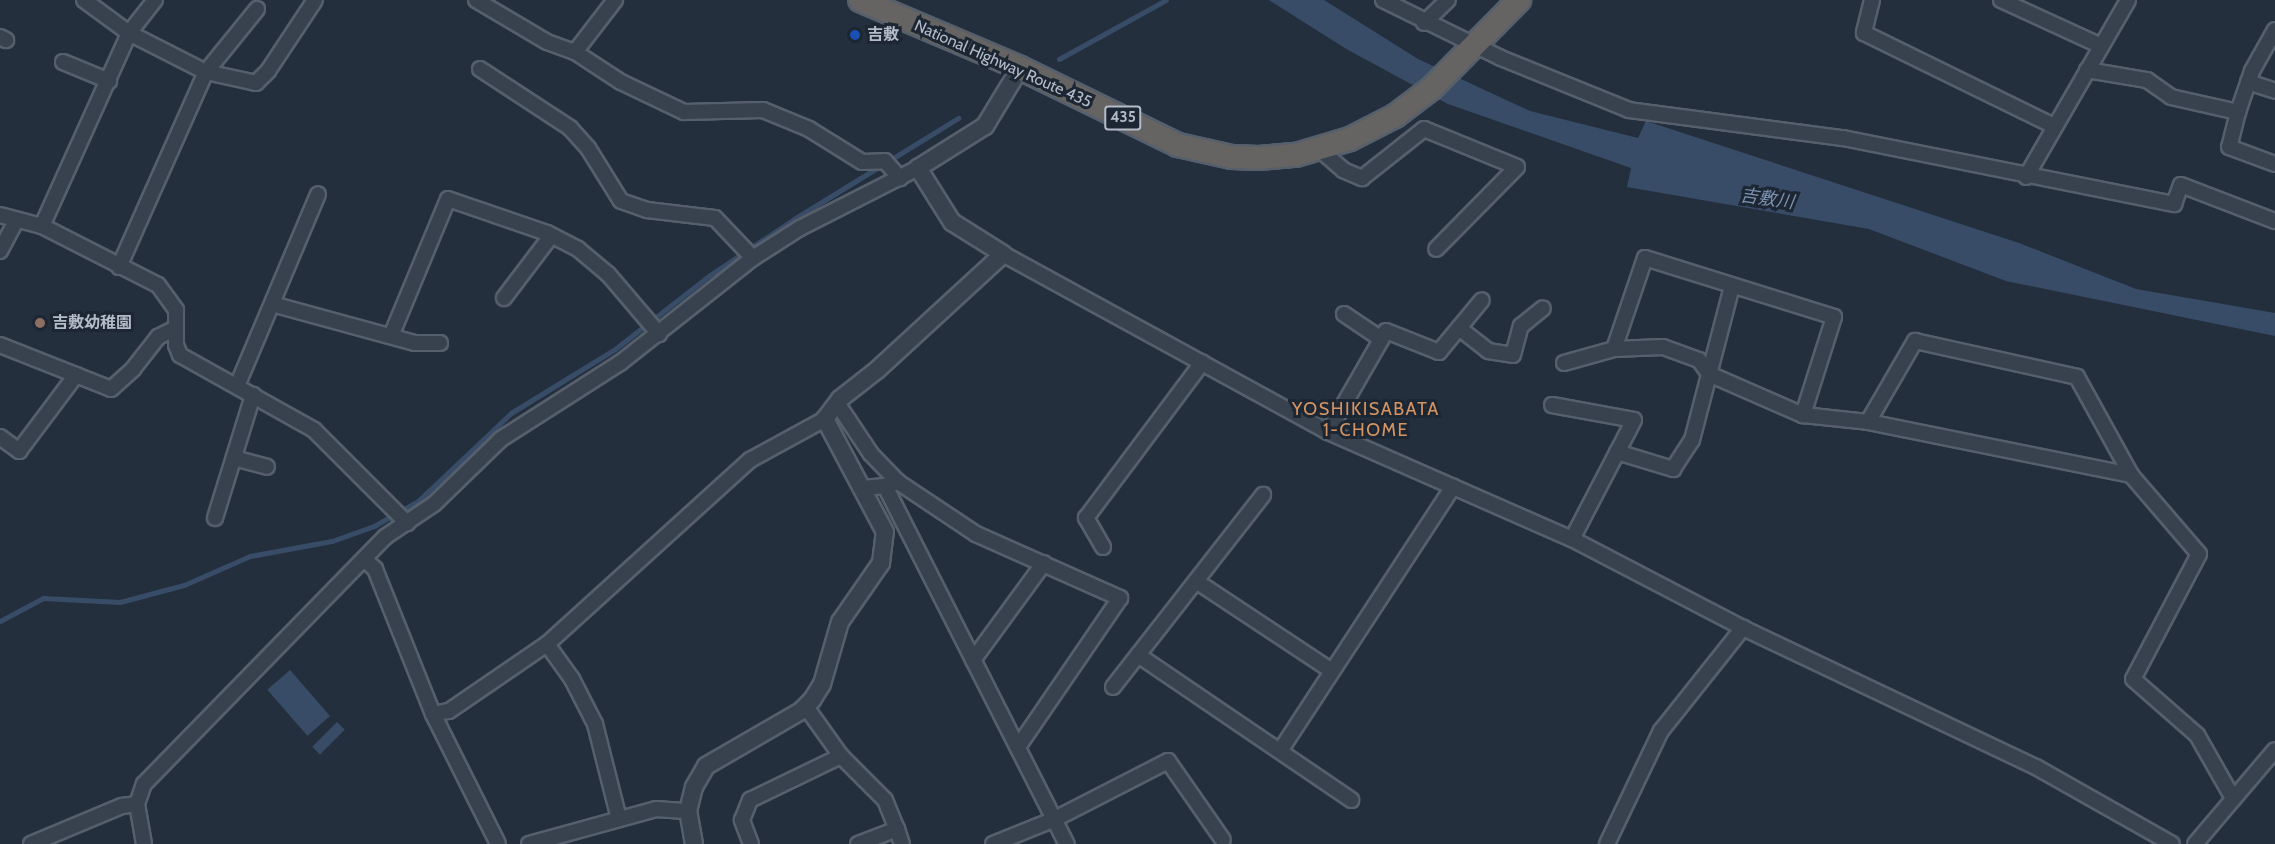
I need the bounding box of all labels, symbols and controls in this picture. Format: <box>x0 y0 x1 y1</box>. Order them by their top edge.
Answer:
street label: National Highway Route 435 <box>911 16 1095 112</box>
place label: 吉敷 <box>867 25 899 45</box>
marker: 吉敷 <box>848 28 862 42</box>
road number: 435 <box>1104 106 1142 130</box>
water label: 吉敷川 <box>1739 185 1795 213</box>
place label: 吉敷幼稚園 <box>52 313 132 333</box>
marker: 吉敷幼稚園 <box>33 316 47 330</box>
district label: YOSHIKISABATA 1-CHOME <box>1292 399 1440 442</box>

